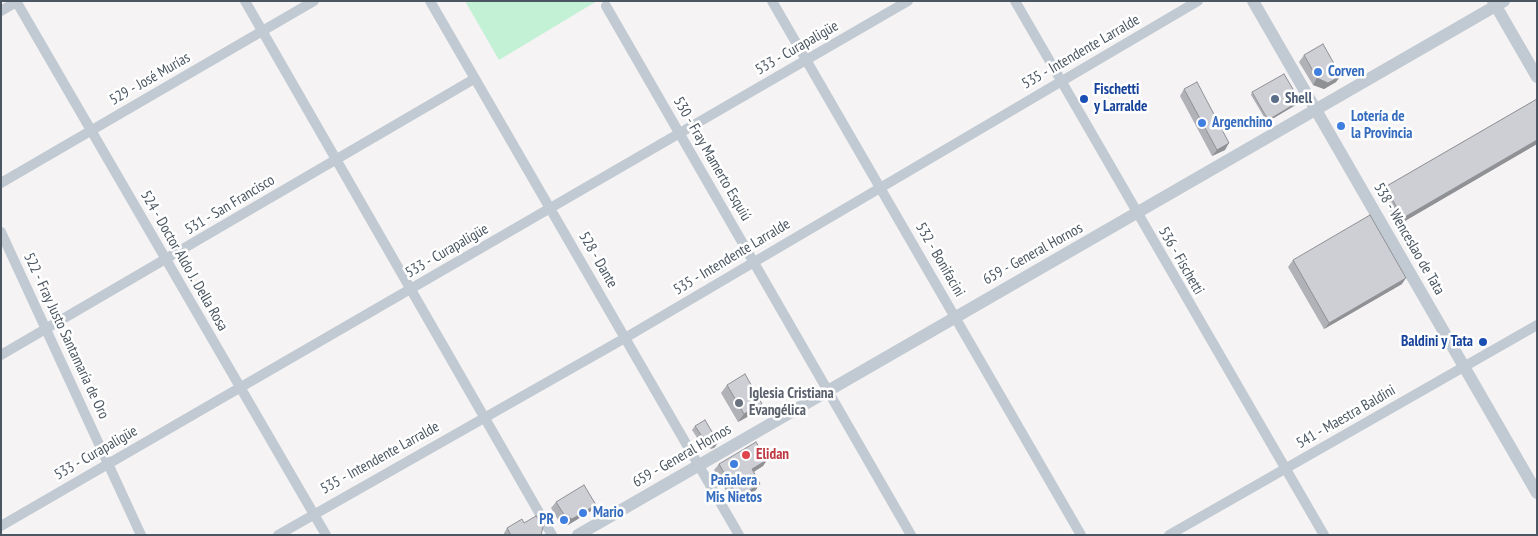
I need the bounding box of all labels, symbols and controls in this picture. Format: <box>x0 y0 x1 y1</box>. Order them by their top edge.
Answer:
street label: 535 - Intendente Larralde <box>1019 11 1143 93</box>
street label: 533 - Curapaligüe <box>752 17 842 79</box>
street label: 529 - José Murías <box>107 49 193 109</box>
place label: Corven <box>1328 63 1365 81</box>
marker: Corven <box>1312 66 1324 78</box>
place label: Fischetti y Larralde <box>1094 81 1147 116</box>
place label: Shell <box>1285 90 1312 108</box>
marker: Fischetti y Larralde <box>1078 93 1090 105</box>
marker: Shell <box>1269 93 1281 105</box>
street label: 530 - Fray Mamerto Esquiú <box>669 94 755 224</box>
place label: Lotería de la Provincia <box>1351 108 1413 143</box>
place label: Argenchino <box>1212 114 1272 132</box>
marker: Argenchino <box>1196 117 1208 129</box>
marker: Lotería de la Provincia <box>1335 120 1347 132</box>
street label: 531 - San Francisco <box>182 171 278 239</box>
street label: 538 - Wenceslao de Tata <box>1370 180 1448 298</box>
street label: 524 - Doctor Aldo J. Della Rosa <box>136 188 232 334</box>
street label: 535 - Intendente Larralde <box>670 215 794 299</box>
street label: 659 - General Hornos <box>980 219 1086 289</box>
street label: 533 - Curapaligüe <box>402 220 492 282</box>
street label: 532 - Bonifacini <box>912 220 968 300</box>
street label: 536 - Fischetti <box>1154 224 1208 298</box>
street label: 528 - Dante <box>575 229 621 291</box>
street label: 522 - Fray Justo Santamaría de Oro <box>20 250 112 422</box>
place label: Baldini y Tata <box>1401 333 1473 351</box>
marker: Baldini y Tata <box>1477 336 1489 348</box>
street label: 541 - Maestra Baldini <box>1293 381 1399 453</box>
place label: Iglesia Cristiana Evangélica <box>749 385 834 420</box>
marker: Iglesia Cristiana Evangélica <box>733 397 745 409</box>
street label: 535 - Intendente Larralde <box>318 418 442 498</box>
street label: 659 - General Hornos <box>629 420 735 492</box>
street label: 533 - Curapaligüe <box>51 422 141 484</box>
place label: Elidan <box>756 446 789 464</box>
marker: Elidan <box>740 449 752 461</box>
marker: Pañalera Mis Nietos <box>728 458 740 470</box>
place label: Pañalera Mis Nietos <box>706 472 762 507</box>
place label: Mario <box>593 504 624 522</box>
marker: Mario <box>577 507 589 519</box>
place label: PR <box>539 511 554 529</box>
marker: PR <box>558 514 570 526</box>

